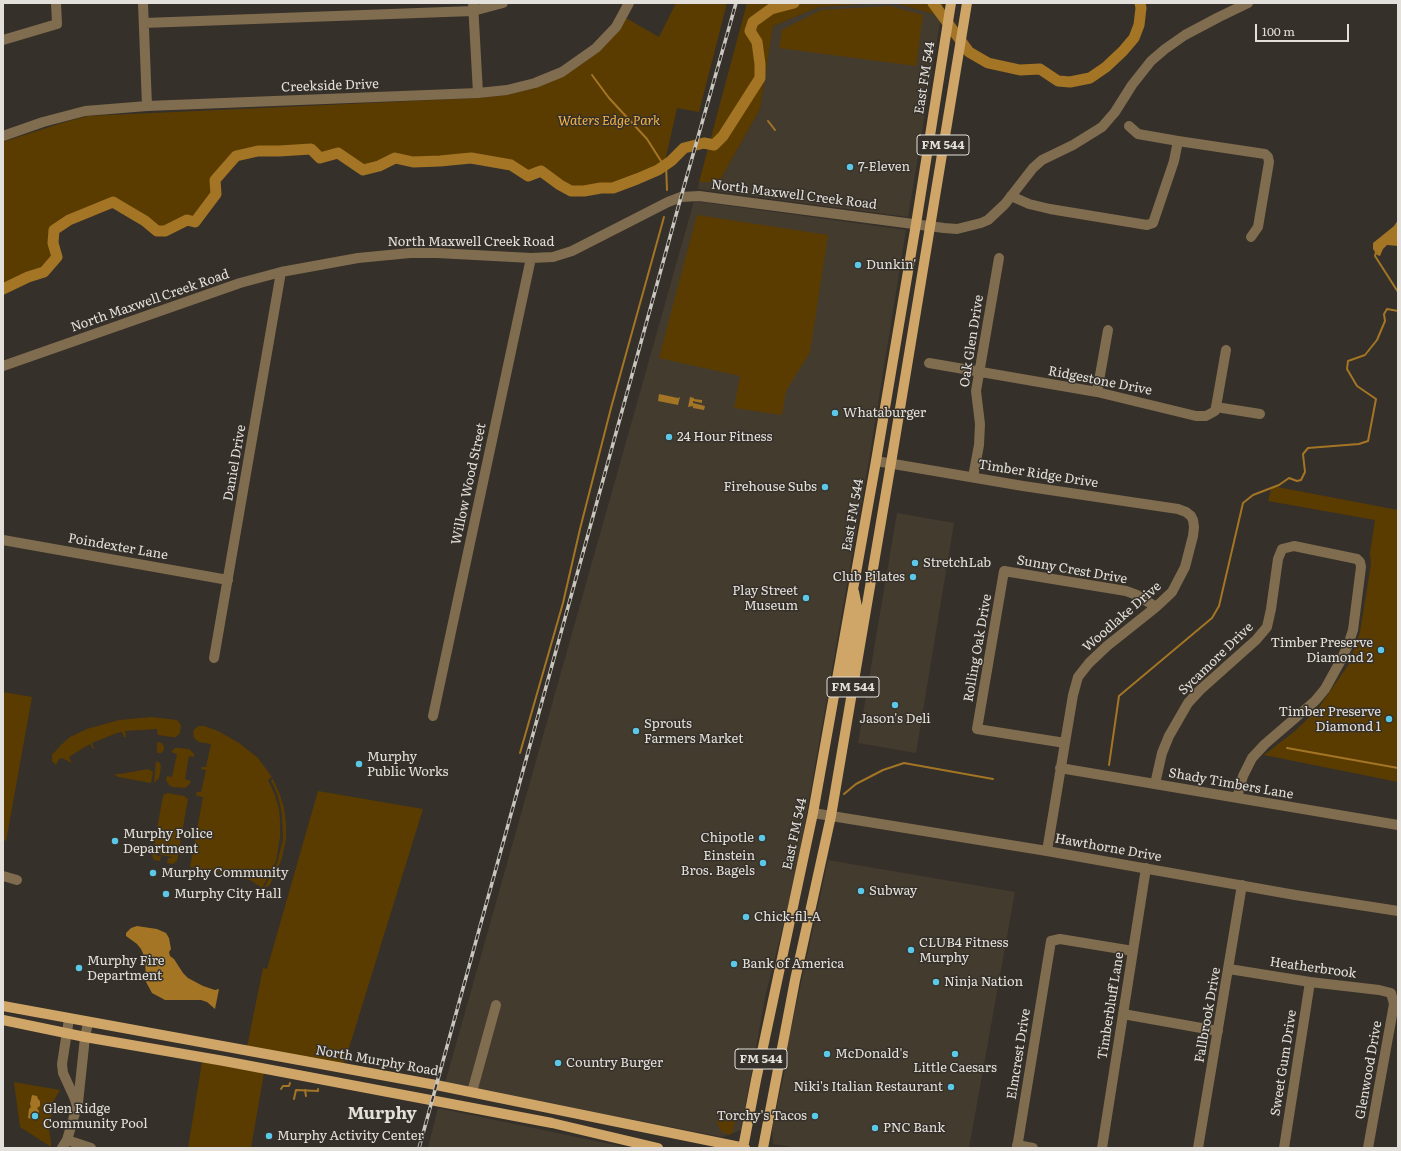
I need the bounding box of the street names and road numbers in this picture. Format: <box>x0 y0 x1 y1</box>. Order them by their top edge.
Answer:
street label: East FM 544 <box>912 41 938 115</box>
street label: Creekside Drive <box>281 76 379 96</box>
road number: FM 544 <box>917 135 969 155</box>
street label: North Maxwell Creek Road <box>710 177 878 213</box>
street label: North Maxwell Creek Road <box>388 234 554 250</box>
street label: North Maxwell Creek Road <box>69 266 231 336</box>
street label: Oak Glen Drive <box>957 294 987 388</box>
street label: Ridgestone Drive <box>1047 363 1153 399</box>
street label: Willow Wood Street <box>448 422 490 546</box>
street label: Daniel Drive <box>221 424 249 502</box>
street label: Timber Ridge Drive <box>977 457 1099 491</box>
street label: East FM 544 <box>839 478 867 552</box>
street label: Poindexter Lane <box>67 531 169 563</box>
street label: Sunny Crest Drive <box>1016 553 1128 587</box>
street label: Woodlake Drive <box>1080 579 1164 655</box>
street label: Rolling Oak Drive <box>961 593 995 703</box>
street label: Sycamore Drive <box>1175 619 1257 699</box>
road number: FM 544 <box>827 677 879 697</box>
street label: Shady Timbers Lane <box>1167 765 1295 803</box>
street label: East FM 544 <box>780 797 810 871</box>
street label: Hawthorne Drive <box>1053 831 1163 865</box>
street label: Timberbluff Lane <box>1095 951 1127 1061</box>
street label: Heatherbrook <box>1269 954 1357 982</box>
street label: Fallbrook Drive <box>1192 966 1224 1064</box>
street label: Elmcrest Drive <box>1004 1007 1034 1101</box>
street label: Sweet Gum Drive <box>1268 1009 1300 1117</box>
street label: Glenwood Drive <box>1353 1020 1385 1120</box>
street label: North Murphy Road <box>314 1043 440 1079</box>
road number: FM 544 <box>735 1049 787 1069</box>

